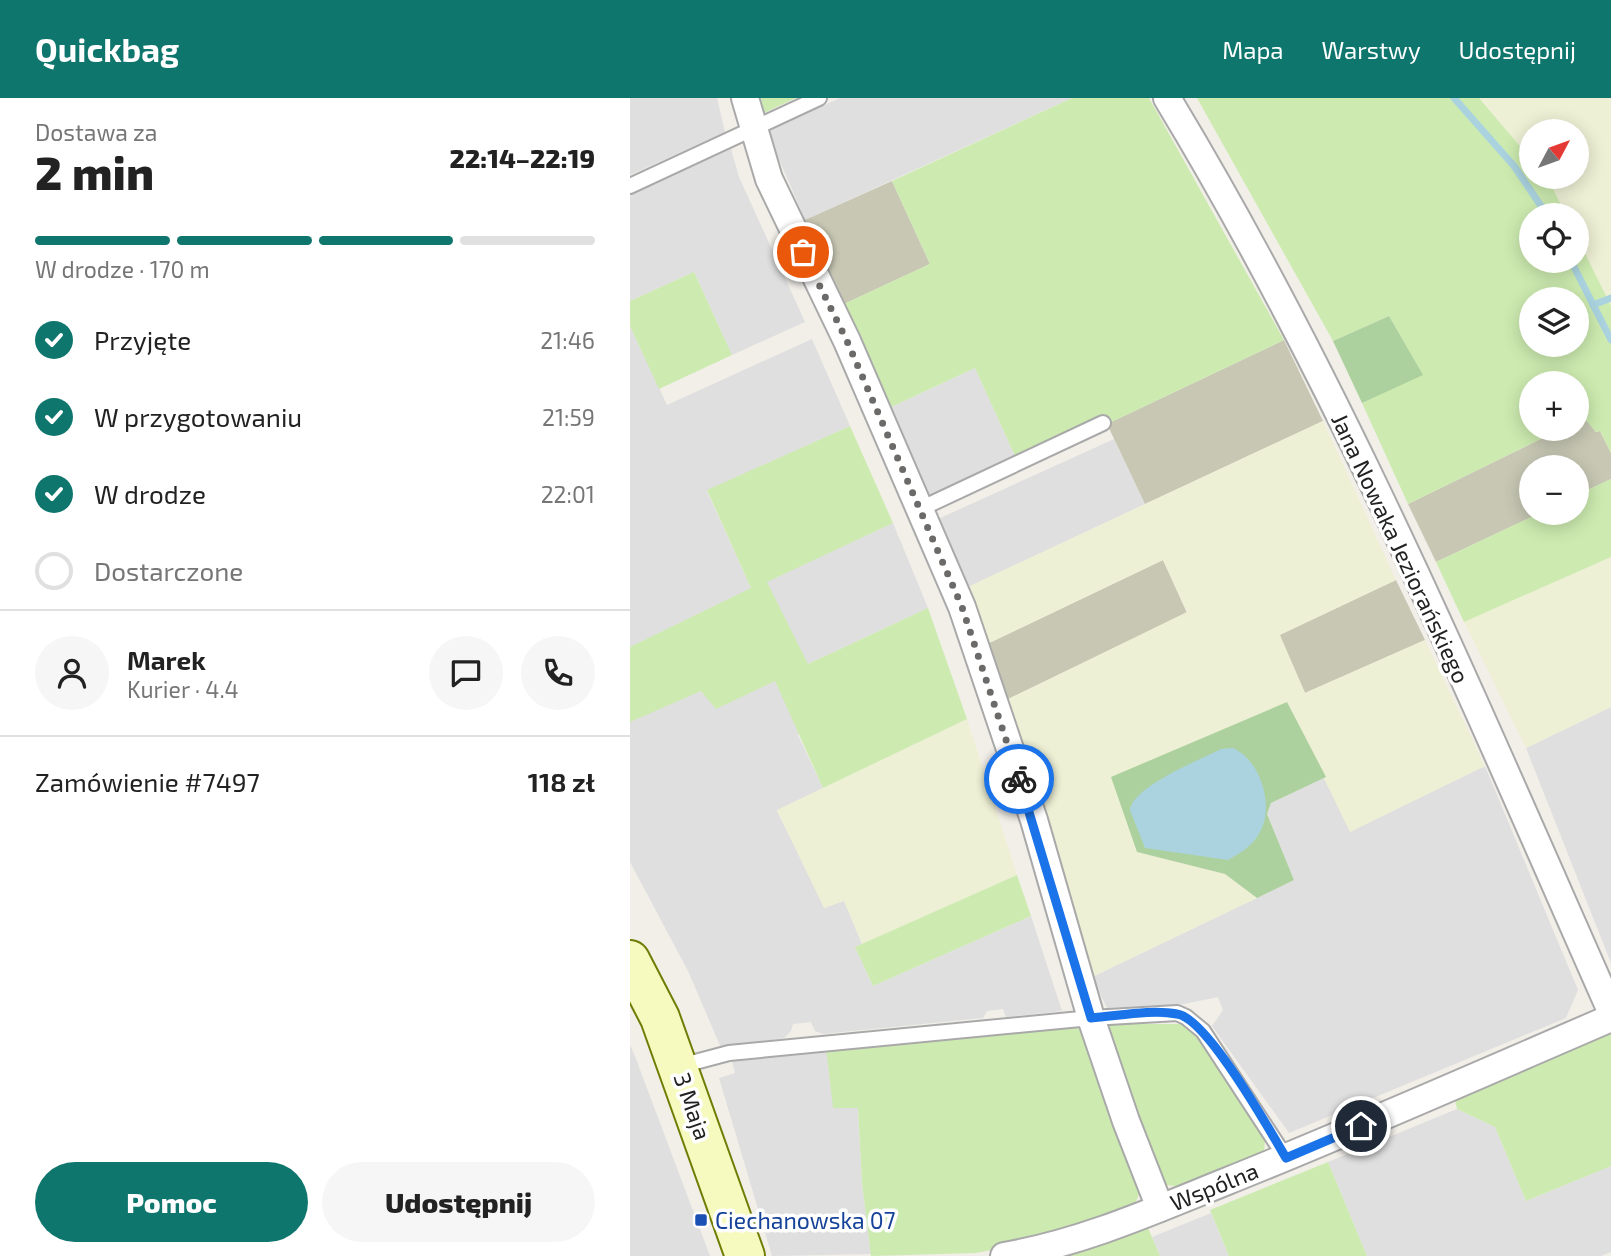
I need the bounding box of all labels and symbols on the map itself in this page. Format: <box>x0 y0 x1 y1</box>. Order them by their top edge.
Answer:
north arrow <box>1519 119 1589 189</box>
pin <box>773 222 833 282</box>
street label: Jana Nowaka Jeziorańskiego <box>1326 409 1476 687</box>
courier <box>984 744 1054 814</box>
street label: 3 Maja <box>669 1069 717 1143</box>
pin <box>1331 1096 1391 1156</box>
street label: Wspólna <box>1166 1156 1262 1216</box>
place label: Ciechanowska 07 <box>715 1206 896 1234</box>
marker: Ciechanowska 07 <box>693 1212 709 1228</box>

